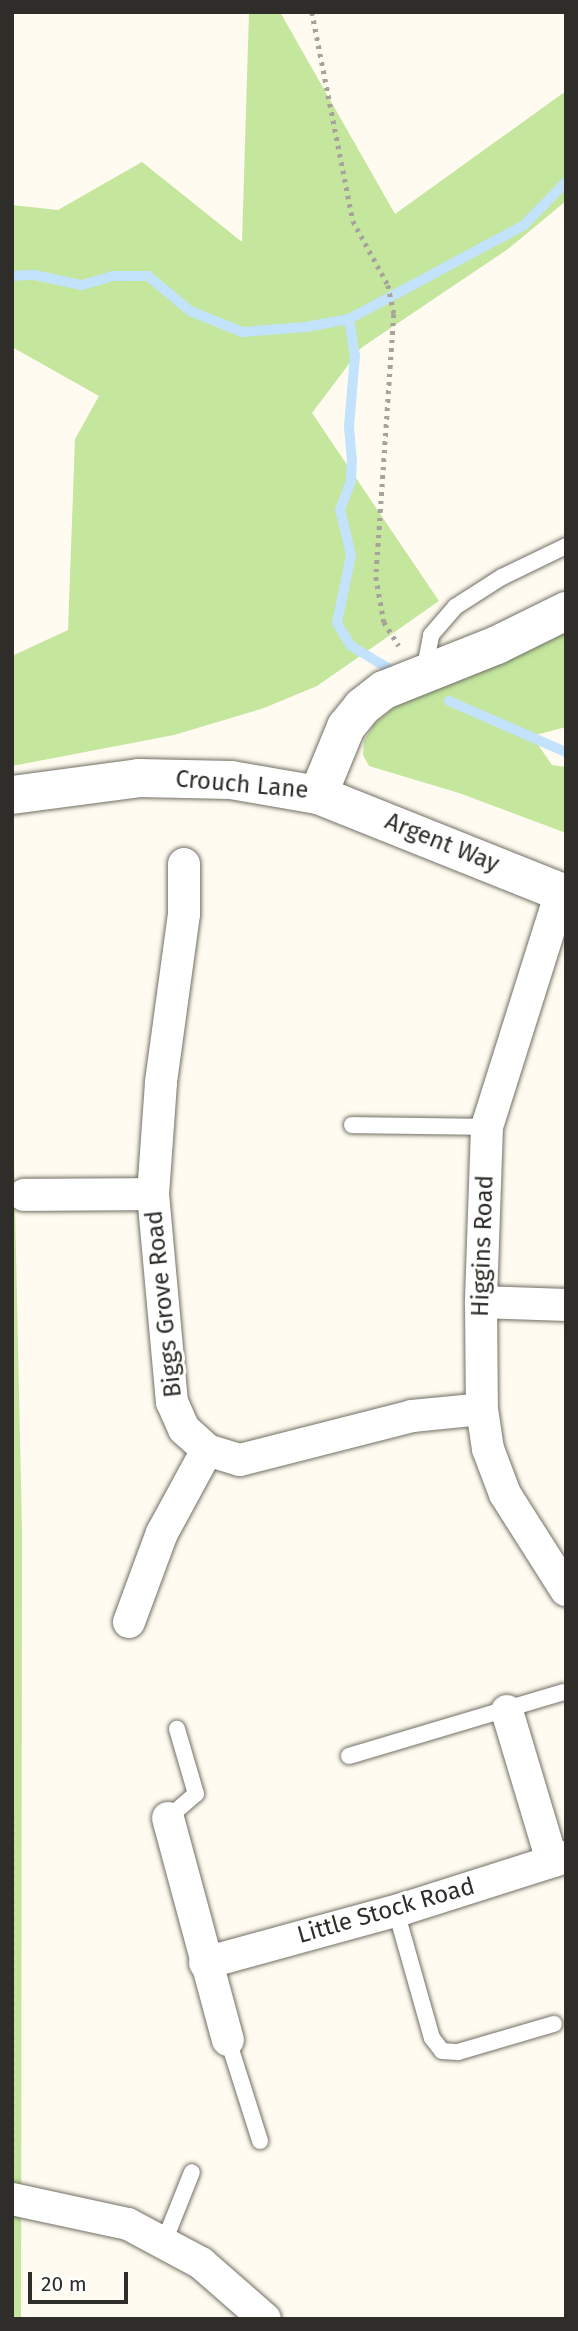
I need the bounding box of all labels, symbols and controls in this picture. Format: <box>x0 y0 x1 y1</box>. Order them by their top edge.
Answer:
street label: Crouch Lane <box>174 765 310 805</box>
street label: Argent Way <box>381 807 503 879</box>
street label: Higgins Road <box>466 1175 500 1317</box>
street label: Biggs Grove Road <box>140 1209 188 1399</box>
street label: Little Stock Road <box>294 1872 478 1950</box>
scale bar <box>32 2258 131 2302</box>
text: 20 m <box>41 2271 87 2297</box>

